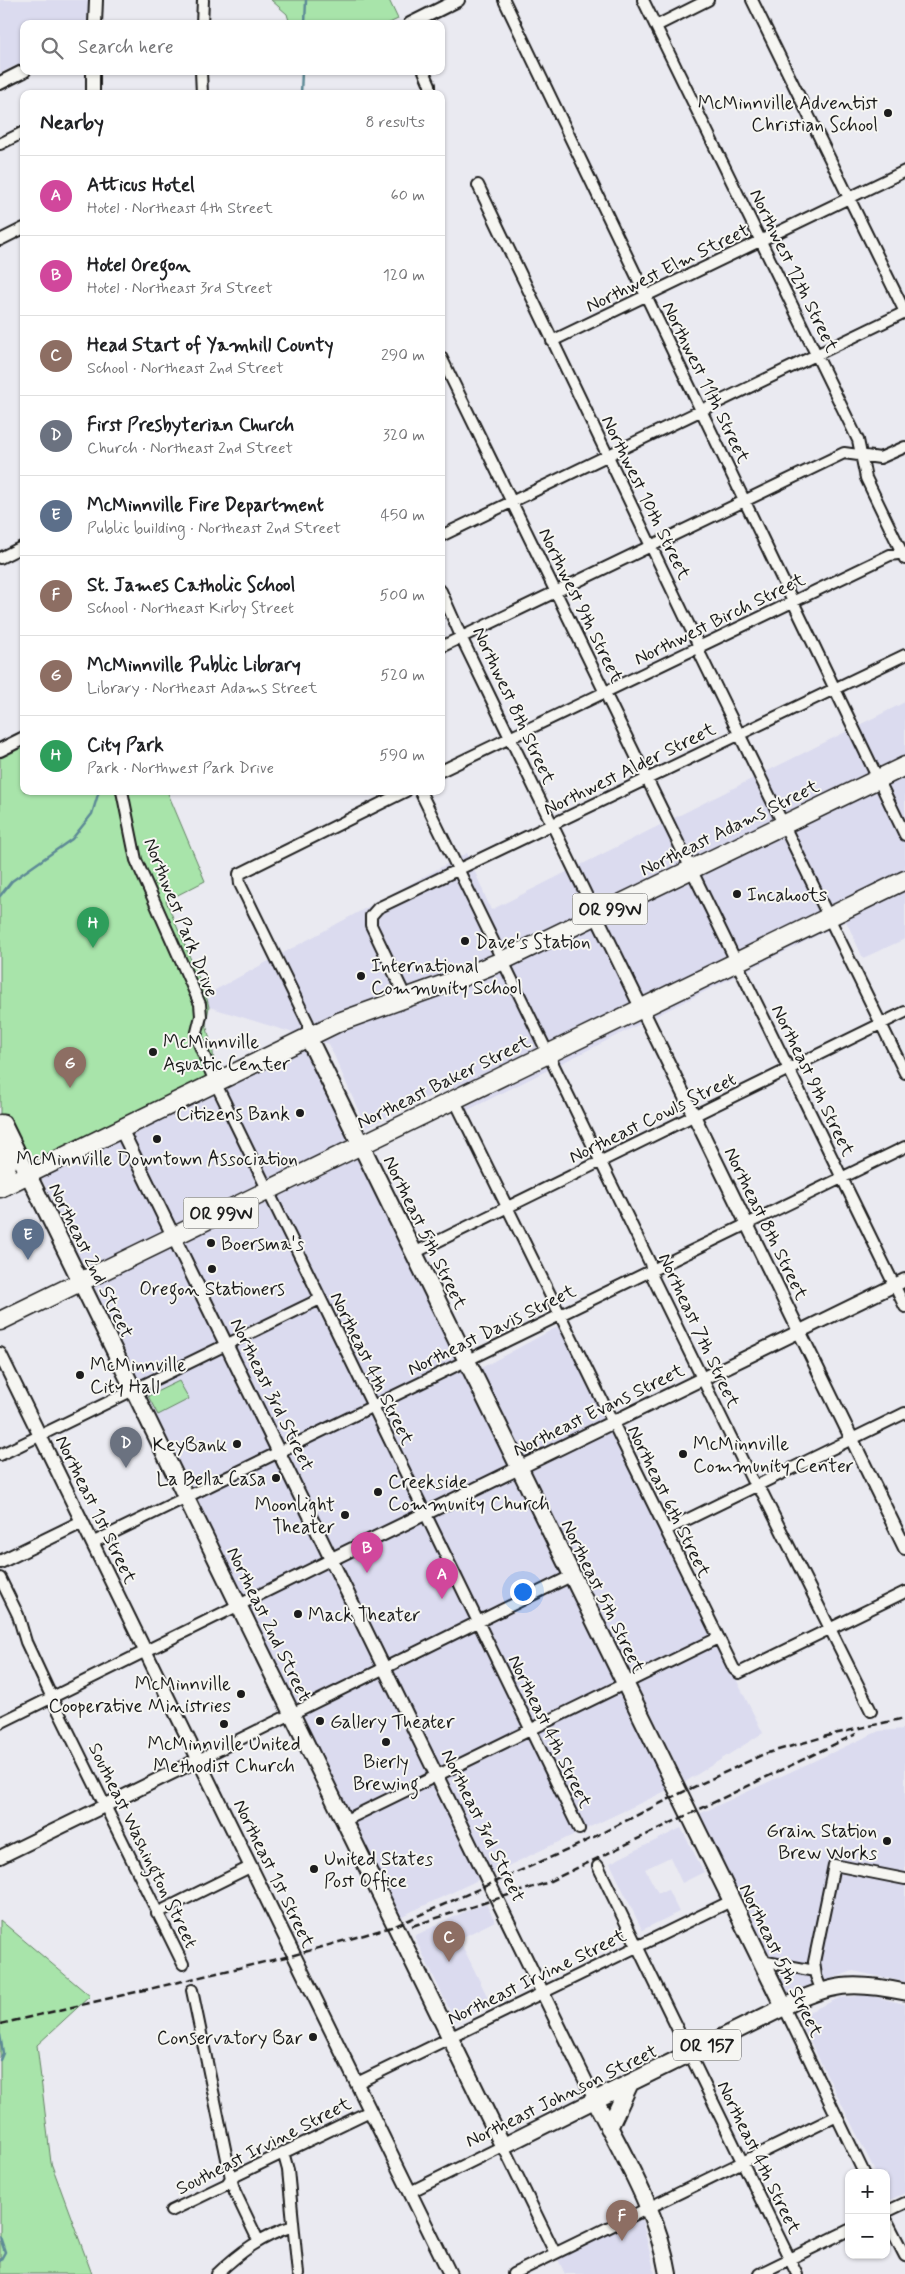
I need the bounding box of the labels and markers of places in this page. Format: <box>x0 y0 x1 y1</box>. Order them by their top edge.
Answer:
place label: McMinnville Adventist Christian School <box>698 91 878 138</box>
marker: McMinnville Adventist Christian School <box>882 107 894 119</box>
place label: Incahoots <box>747 883 827 908</box>
marker: Incahoots <box>731 888 743 900</box>
pin: H <box>77 907 109 948</box>
place label: Dave's Station <box>475 930 591 955</box>
marker: Dave's Station <box>459 935 471 947</box>
place label: International Community School <box>371 954 522 1001</box>
marker: International Community School <box>355 970 367 982</box>
place label: McMinnville Aquatic Center <box>163 1030 290 1077</box>
marker: McMinnville Aquatic Center <box>147 1046 159 1058</box>
pin: G <box>54 1047 86 1088</box>
place label: Citizens Bank <box>176 1102 290 1127</box>
marker: Citizens Bank <box>294 1107 306 1119</box>
marker: McMinnville Downtown Association <box>151 1133 163 1145</box>
place label: McMinnville Downtown Association <box>16 1147 298 1172</box>
pin: E <box>12 1219 44 1260</box>
place label: Boersma's <box>221 1232 305 1257</box>
marker: Boersma's <box>205 1237 217 1249</box>
marker: Oregon Stationers <box>206 1263 218 1275</box>
place label: Oregon Stationers <box>139 1277 285 1305</box>
place label: McMinnville City Hall <box>90 1353 186 1400</box>
marker: McMinnville City Hall <box>74 1369 86 1381</box>
pin: D <box>110 1427 142 1468</box>
place label: McMinnville Community Center <box>693 1432 854 1479</box>
place label: KeyBank <box>153 1433 227 1458</box>
marker: KeyBank <box>231 1438 243 1450</box>
marker: McMinnville Community Center <box>677 1448 689 1460</box>
place label: La Bella Casa <box>157 1467 266 1492</box>
place label: Creekside Community Church <box>388 1470 550 1517</box>
marker: La Bella Casa <box>270 1472 282 1484</box>
marker: Creekside Community Church <box>372 1486 384 1498</box>
place label: Moonlight Theater <box>255 1493 335 1540</box>
marker: Moonlight Theater <box>339 1509 351 1521</box>
pin: B <box>351 1532 383 1573</box>
pin: A <box>426 1558 458 1599</box>
place label: Mack Theater <box>308 1603 421 1628</box>
marker: Mack Theater <box>292 1608 304 1620</box>
place label: McMinnville Cooperative Ministries <box>49 1672 231 1719</box>
marker: McMinnville Cooperative Ministries <box>235 1688 247 1700</box>
place label: Gallery Theater <box>330 1710 455 1735</box>
marker: Gallery Theater <box>314 1715 326 1727</box>
marker: McMinnville United Methodist Church <box>218 1718 230 1730</box>
place label: McMinnville United Methodist Church <box>147 1732 301 1779</box>
marker: Bierly Brewing <box>380 1736 392 1748</box>
place label: Bierly Brewing <box>353 1750 419 1800</box>
place label: Grain Station Brew Works <box>766 1819 878 1866</box>
marker: Grain Station Brew Works <box>881 1835 893 1847</box>
place label: United States Post Office <box>324 1847 434 1894</box>
marker: United States Post Office <box>308 1863 320 1875</box>
pin: C <box>433 1921 465 1962</box>
place label: Conservatory Bar <box>157 2026 303 2051</box>
marker: Conservatory Bar <box>307 2031 319 2043</box>
pin: F <box>606 2200 638 2241</box>

